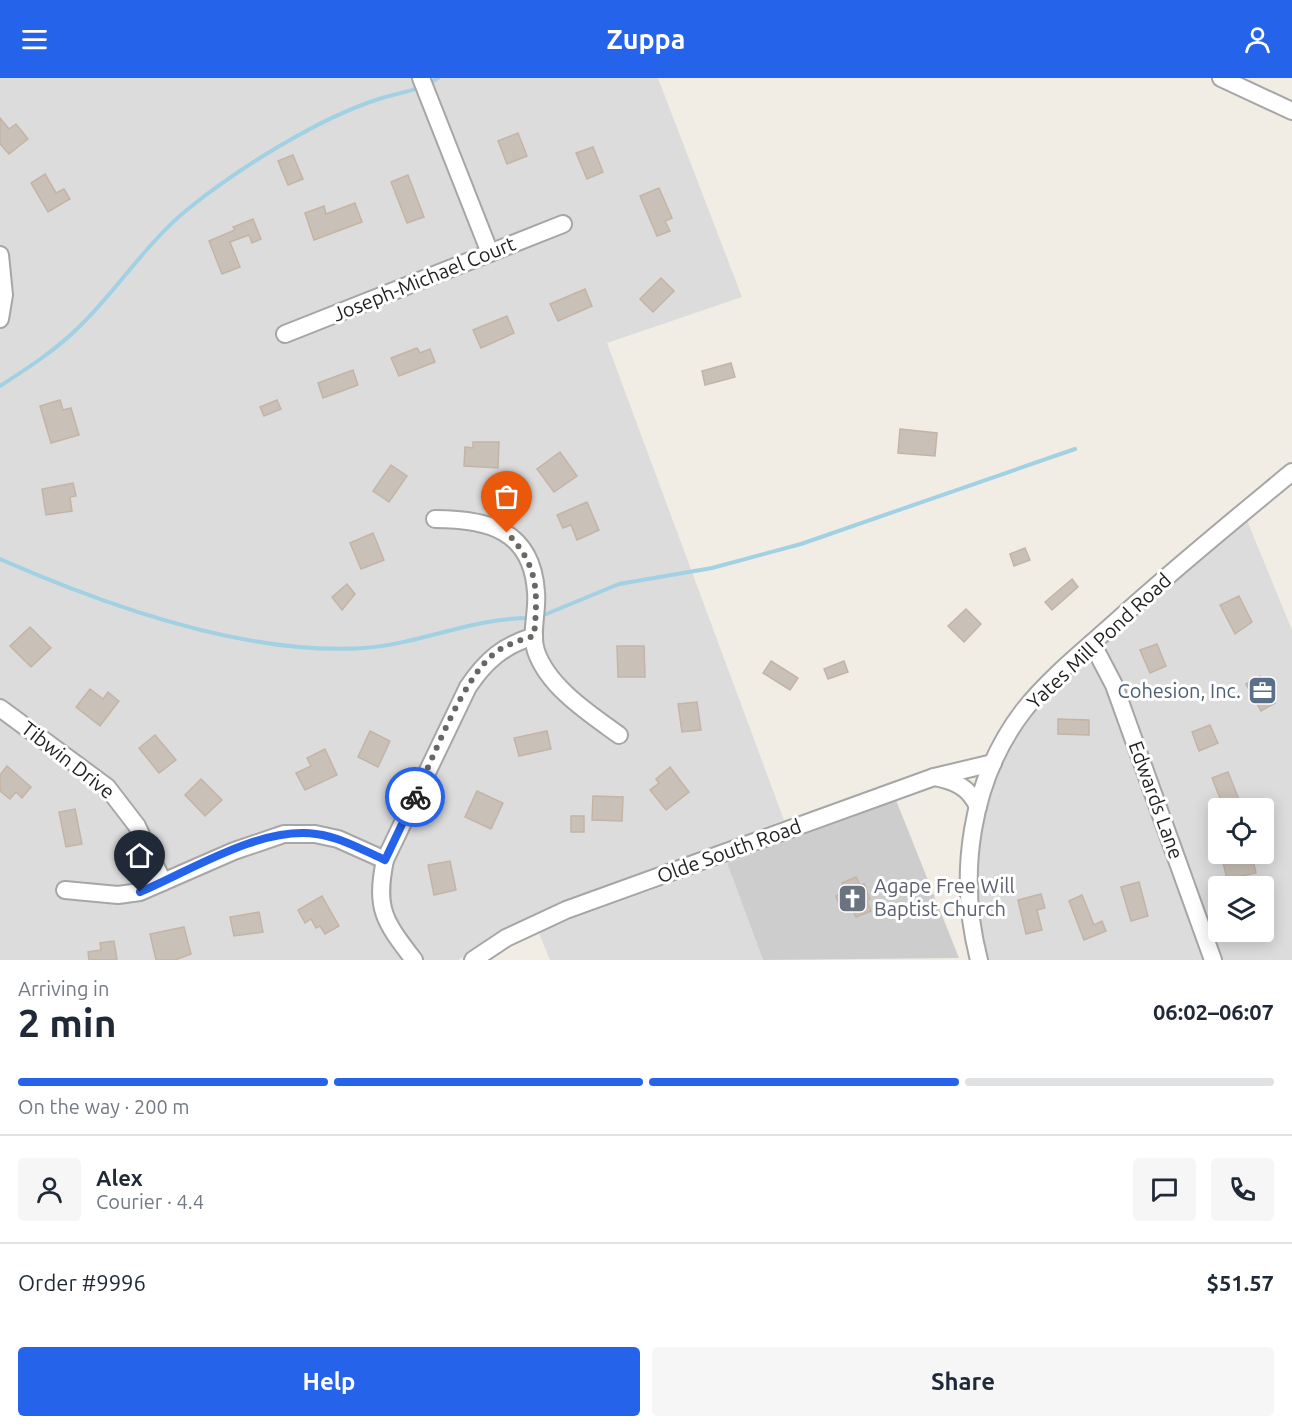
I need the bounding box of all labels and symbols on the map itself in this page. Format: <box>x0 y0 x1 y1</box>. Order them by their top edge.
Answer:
street label: Joseph-Michael Court <box>329 231 519 326</box>
pin <box>481 471 532 533</box>
street label: Yates Mill Pond Road <box>1022 568 1175 713</box>
office icon: Cohesion, Inc. <box>1246 675 1278 707</box>
place label: Cohesion, Inc. <box>1117 679 1241 702</box>
street label: Tibwin Drive <box>17 716 119 803</box>
street label: Edwards Lane <box>1124 738 1188 862</box>
courier <box>385 767 445 827</box>
street label: Olde South Road <box>654 814 804 887</box>
pin <box>114 830 165 892</box>
place label: Agape Free Will Baptist Church <box>874 874 1015 920</box>
church icon: Agape Free Will Baptist Church <box>837 882 869 914</box>

